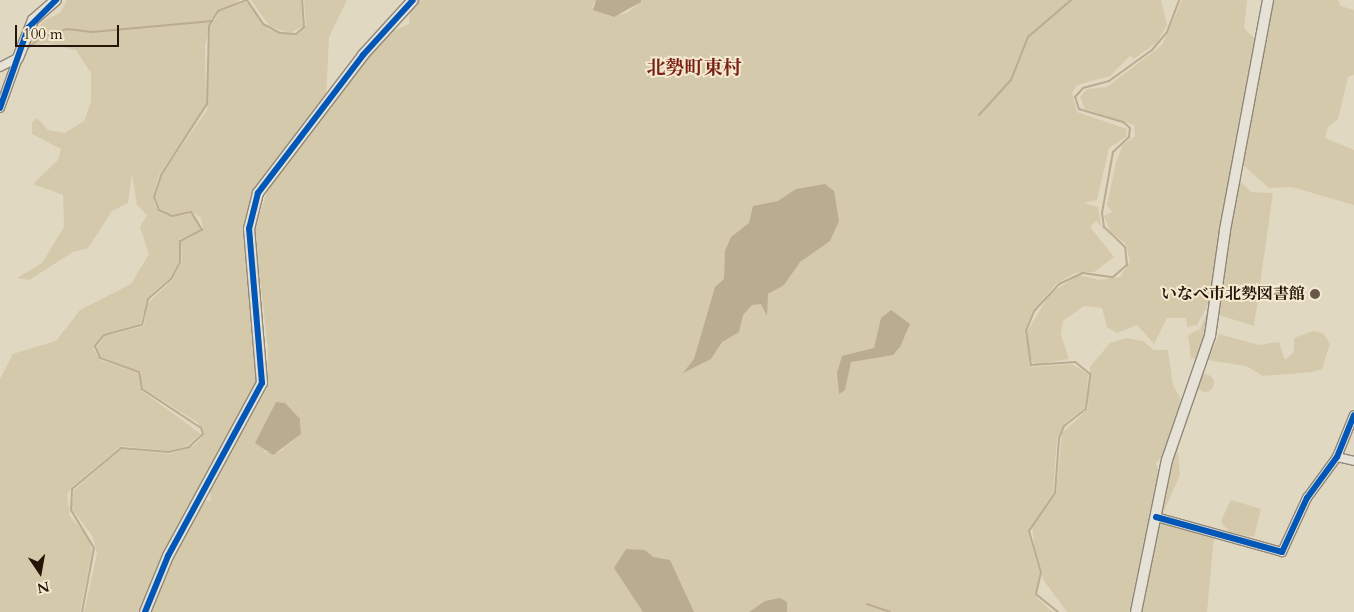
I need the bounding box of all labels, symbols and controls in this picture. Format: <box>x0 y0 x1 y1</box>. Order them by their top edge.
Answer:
scale bar <box>18 15 121 47</box>
text: 100 m <box>23 24 63 44</box>
district label: 北勢町東村 <box>647 58 741 80</box>
place label: いなべ市北勢図書館 <box>1161 284 1305 304</box>
marker: いなべ市北勢図書館 <box>1309 288 1321 300</box>
north arrow <box>15 547 65 597</box>
text: N <box>35 577 51 598</box>

